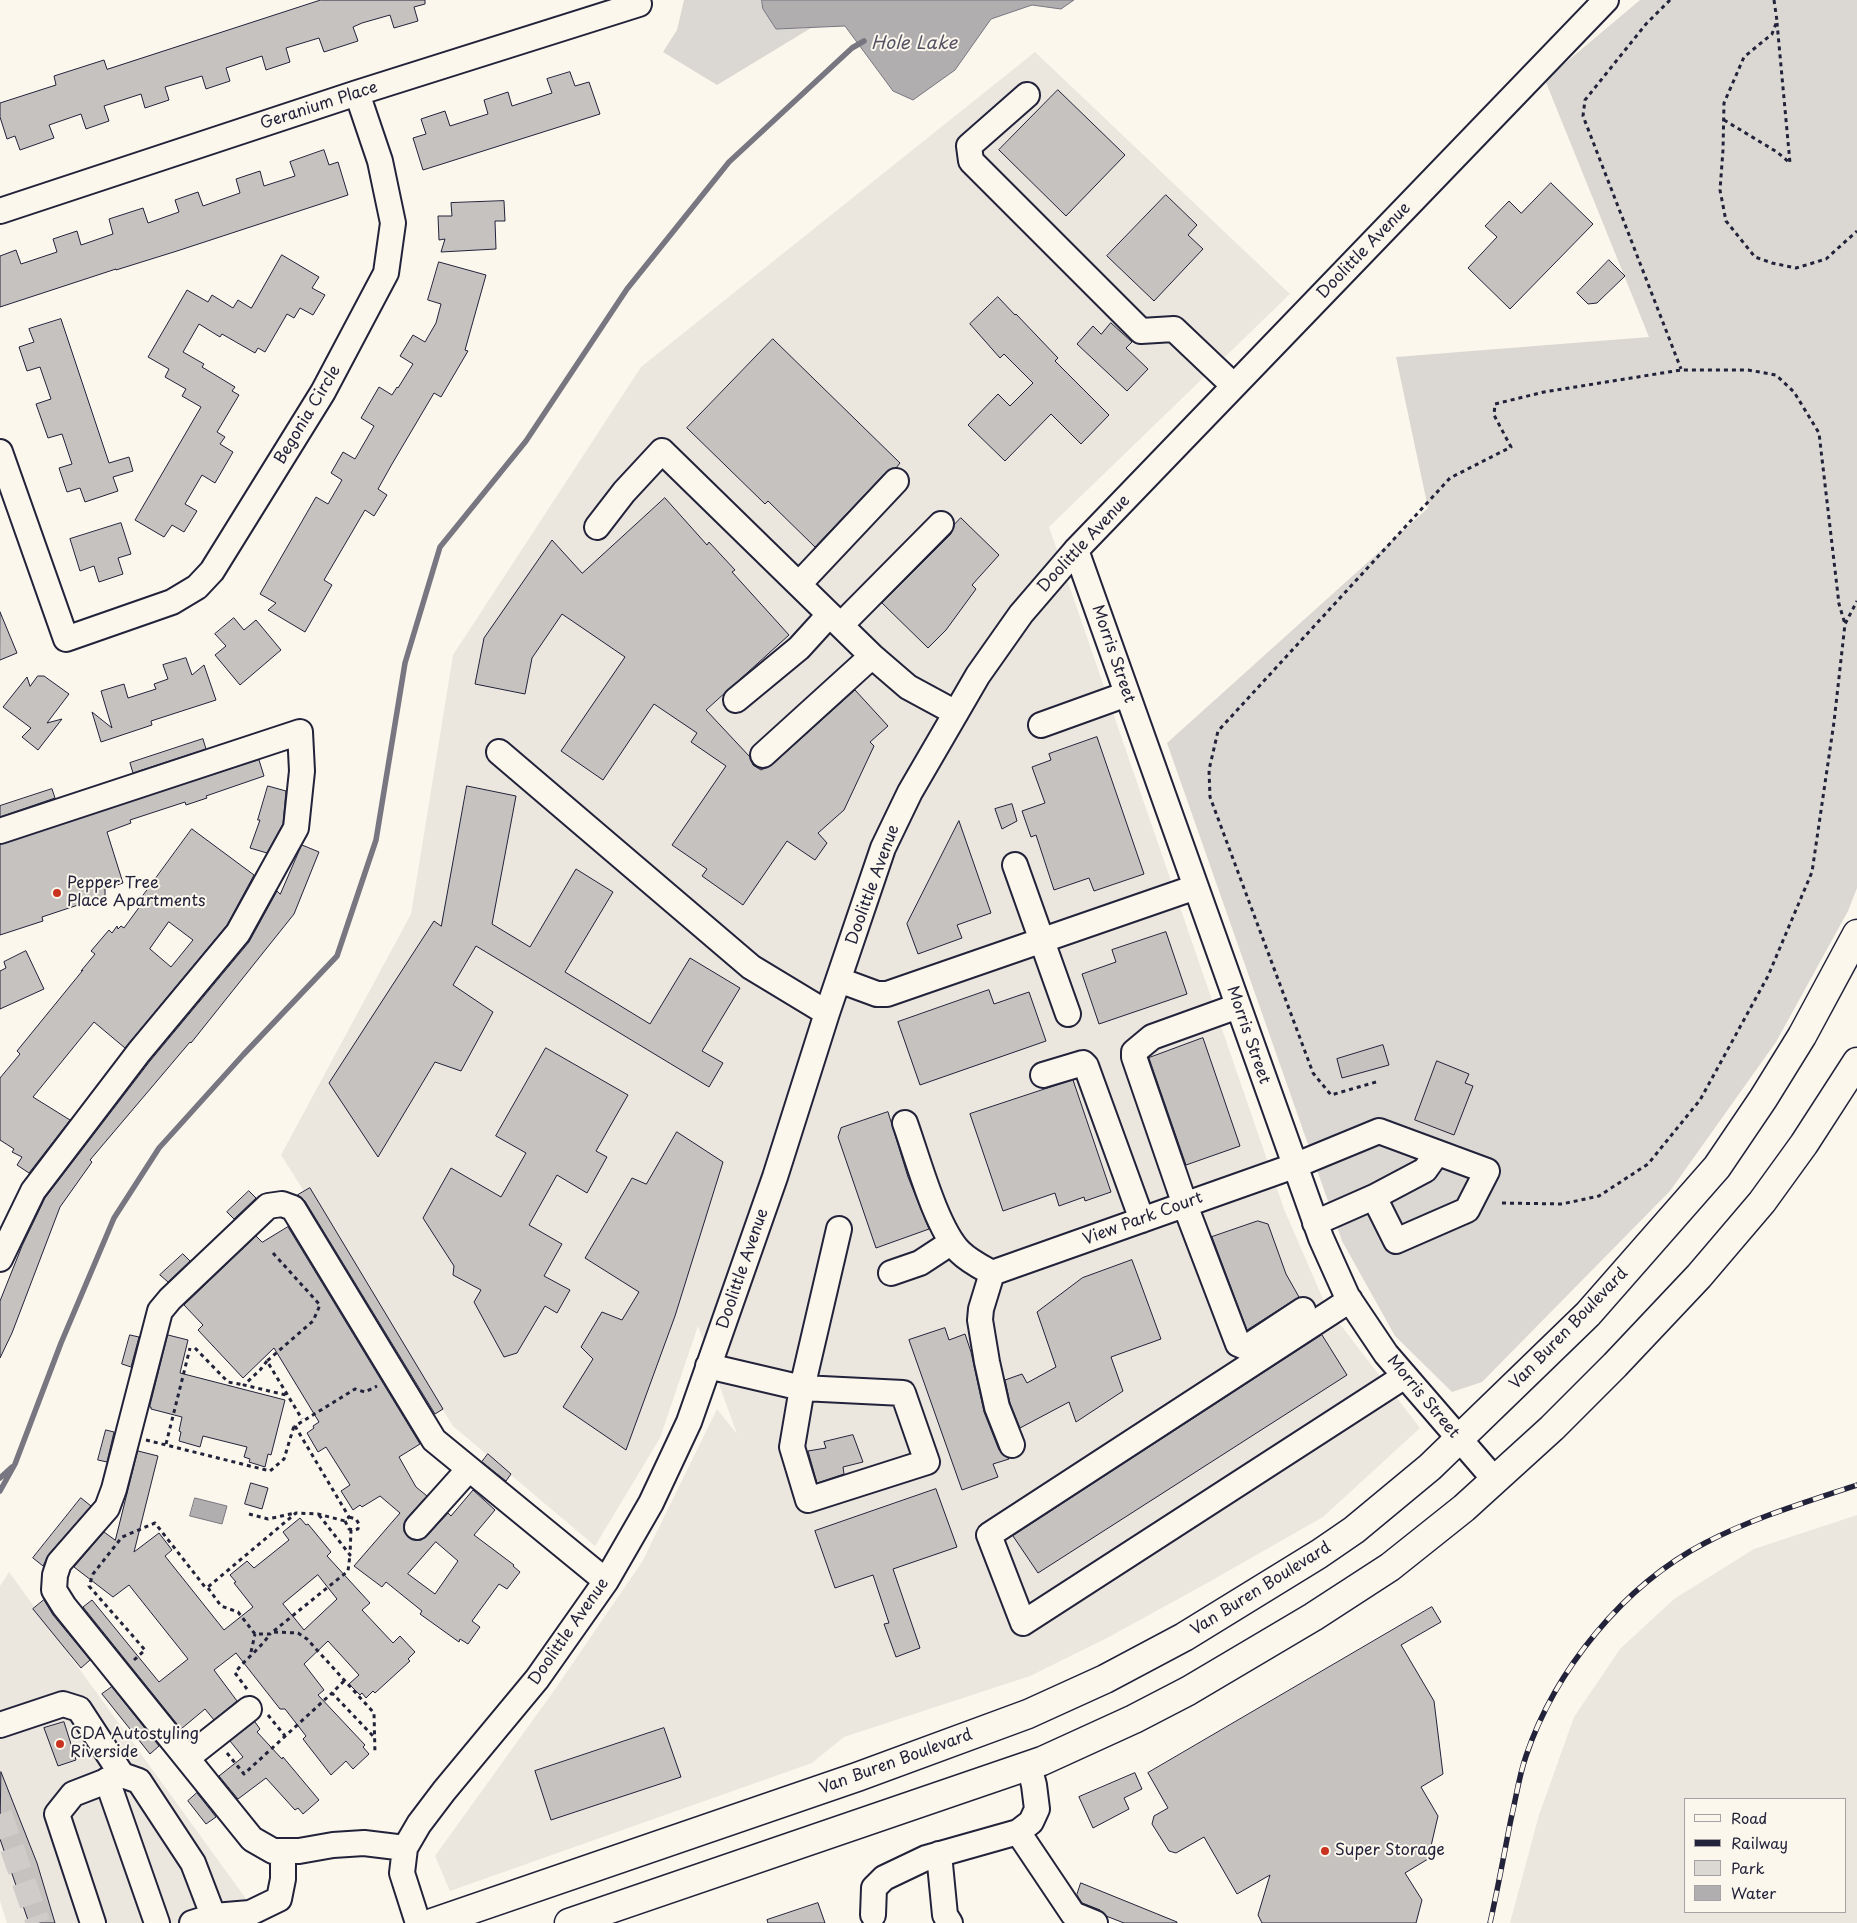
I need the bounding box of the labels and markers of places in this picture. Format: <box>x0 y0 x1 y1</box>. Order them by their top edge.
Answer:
place label: Pepper Tree Place Apartments <box>67 874 205 912</box>
marker: Pepper Tree Place Apartments <box>51 887 63 899</box>
place label: CDA Autostyling Riverside <box>70 1725 199 1763</box>
marker: CDA Autostyling Riverside <box>54 1738 66 1750</box>
place label: Super Storage <box>1335 1841 1445 1861</box>
marker: Super Storage <box>1319 1845 1331 1857</box>

